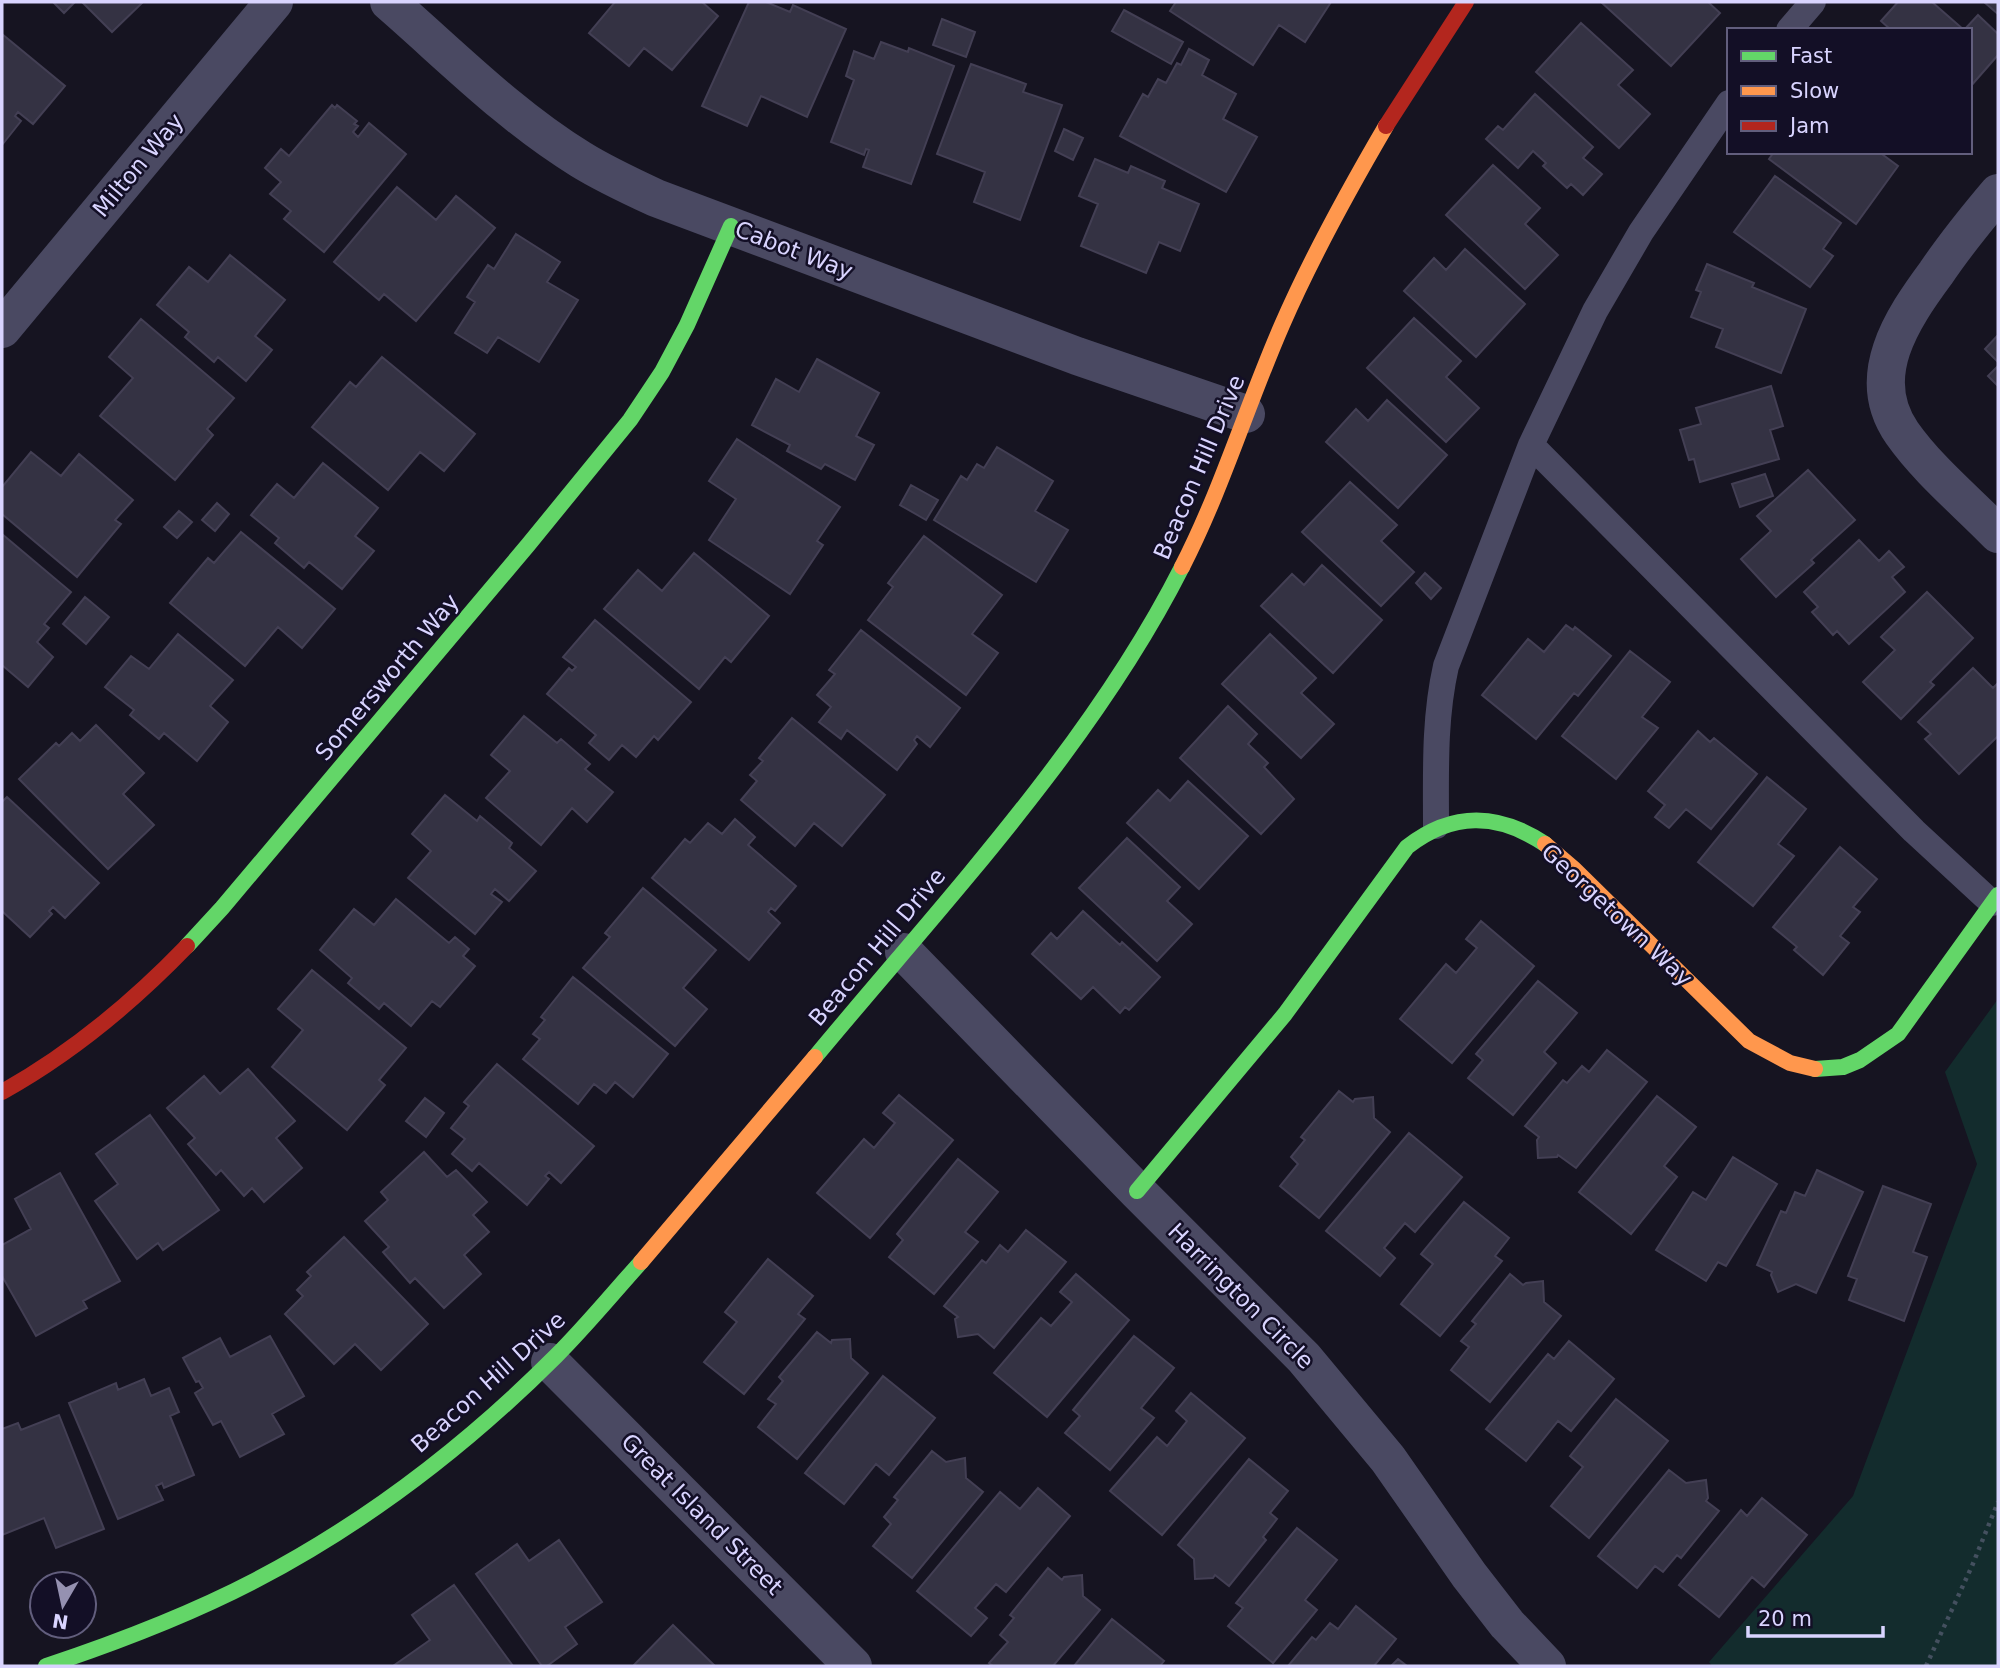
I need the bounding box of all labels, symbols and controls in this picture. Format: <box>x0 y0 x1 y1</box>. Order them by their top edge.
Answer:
legend <box>1727 28 1972 154</box>
text: Fast <box>1790 44 1832 68</box>
text: Slow <box>1790 79 1839 103</box>
street label: Milton Way <box>87 108 189 222</box>
text: Jam <box>1788 114 1830 138</box>
street label: Cabot Way <box>731 216 857 284</box>
street label: Beacon Hill Drive <box>1148 371 1250 563</box>
street label: Somersworth Way <box>310 589 464 765</box>
street label: Georgetown Way <box>1536 838 1698 992</box>
street label: Beacon Hill Drive <box>803 863 951 1031</box>
street label: Harrington Circle <box>1163 1218 1319 1374</box>
street label: Beacon Hill Drive <box>406 1306 570 1458</box>
street label: Great Island Street <box>616 1428 788 1600</box>
north arrow <box>28 1570 98 1640</box>
scale bar <box>1748 1594 1883 1638</box>
text: 20 m <box>1758 1607 1812 1631</box>
text: N <box>51 1610 70 1634</box>

